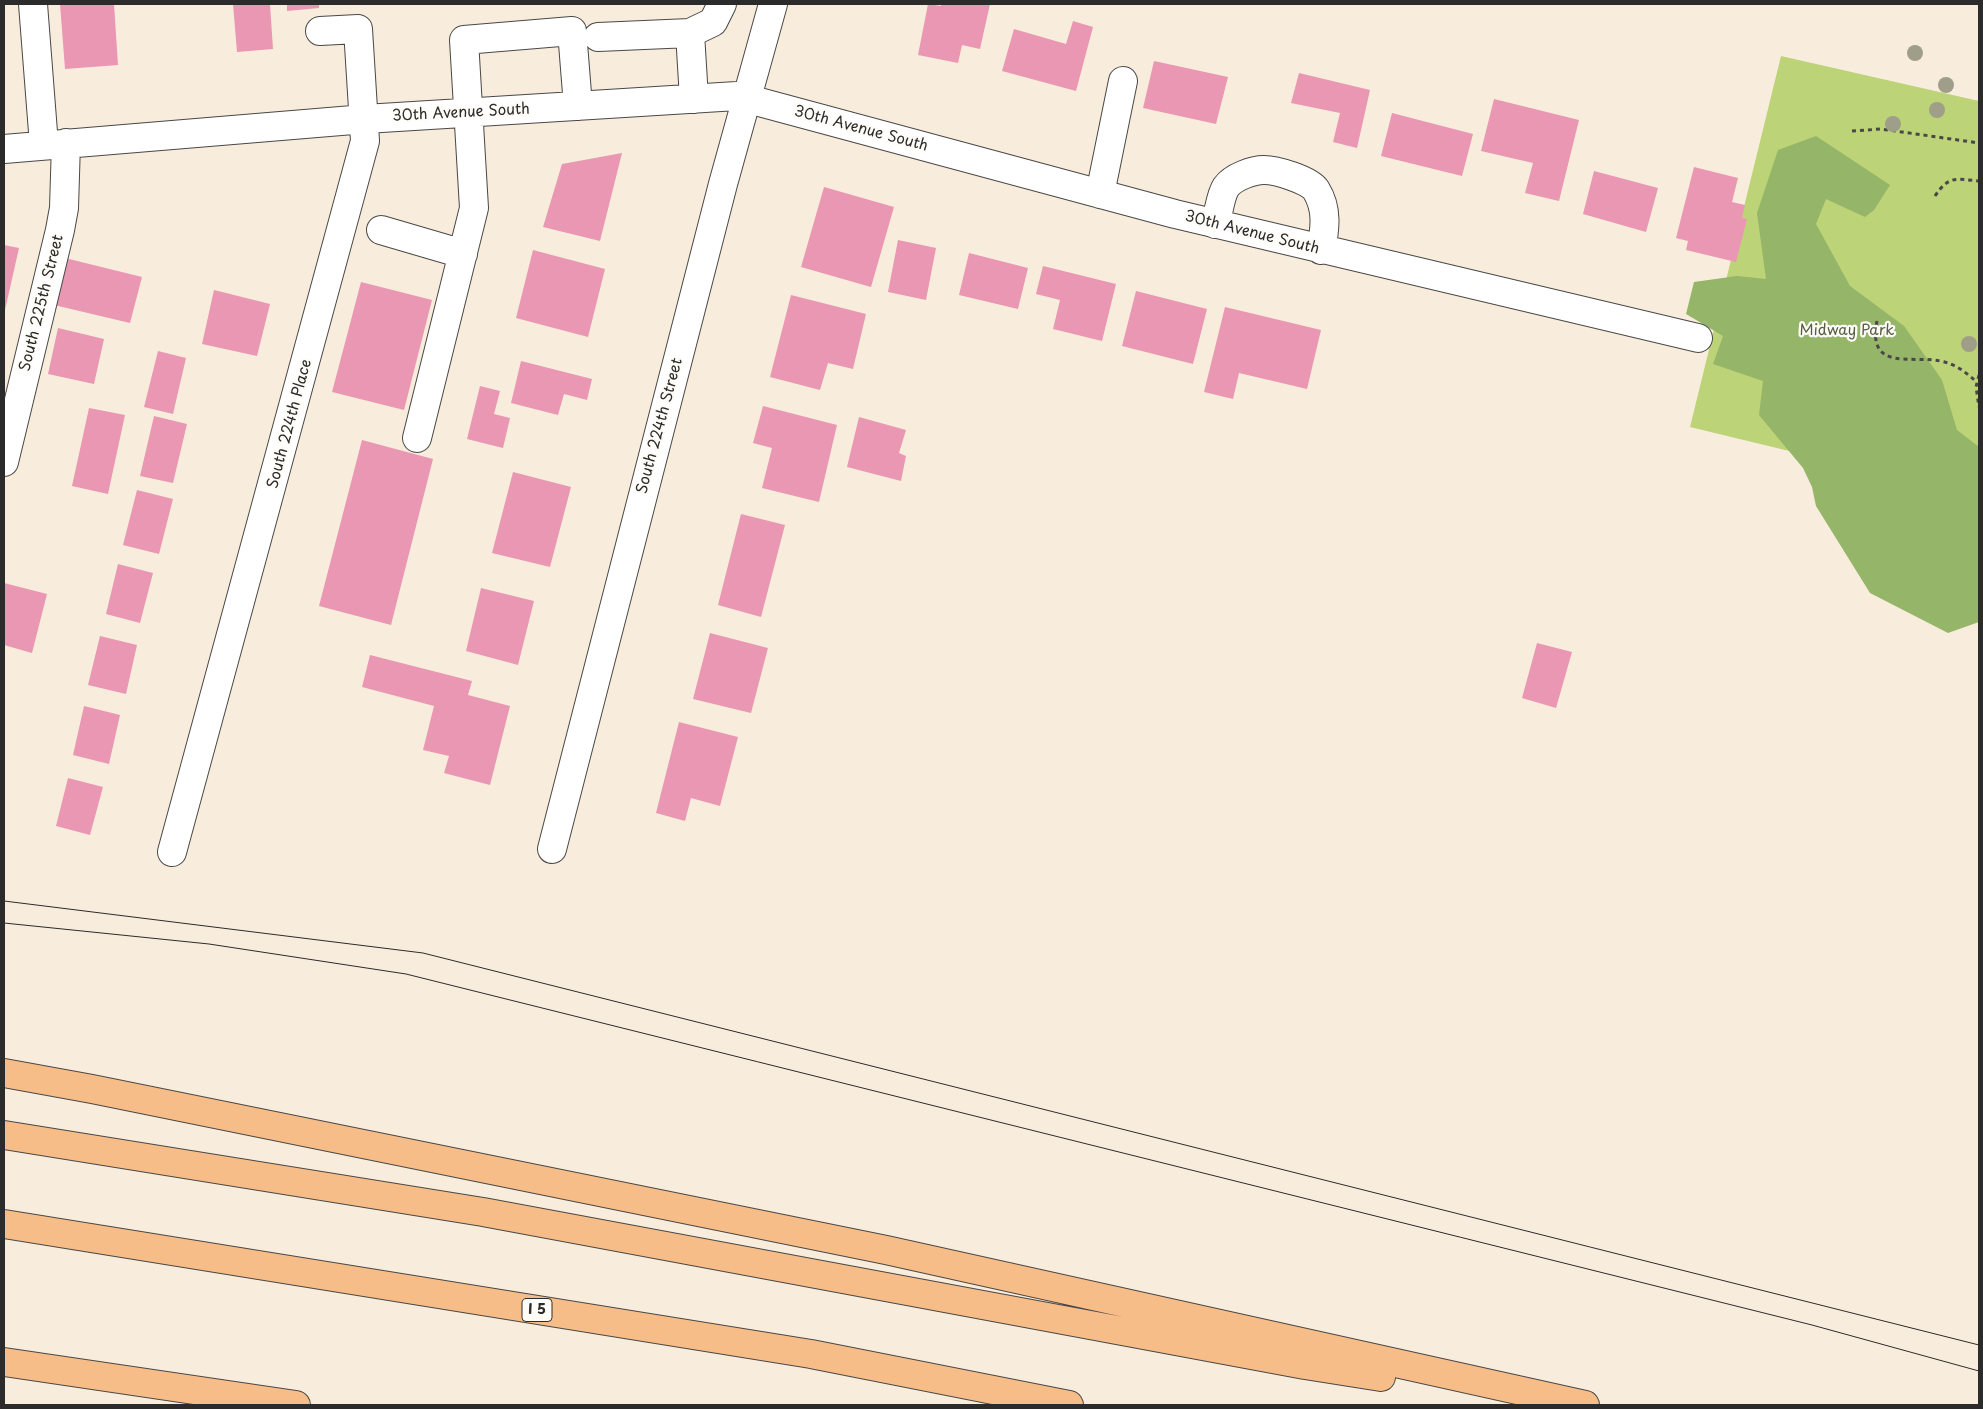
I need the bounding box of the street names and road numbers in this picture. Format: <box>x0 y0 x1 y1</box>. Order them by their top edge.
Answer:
street label: 30th Avenue South <box>392 100 530 126</box>
street label: 30th Avenue South <box>792 102 930 156</box>
street label: 30th Avenue South <box>1183 208 1321 258</box>
street label: South 225th Street <box>16 233 68 373</box>
street label: South 224th Street <box>633 356 687 496</box>
street label: South 224th Place <box>264 357 316 491</box>
road number: I 5 <box>522 1298 552 1322</box>

